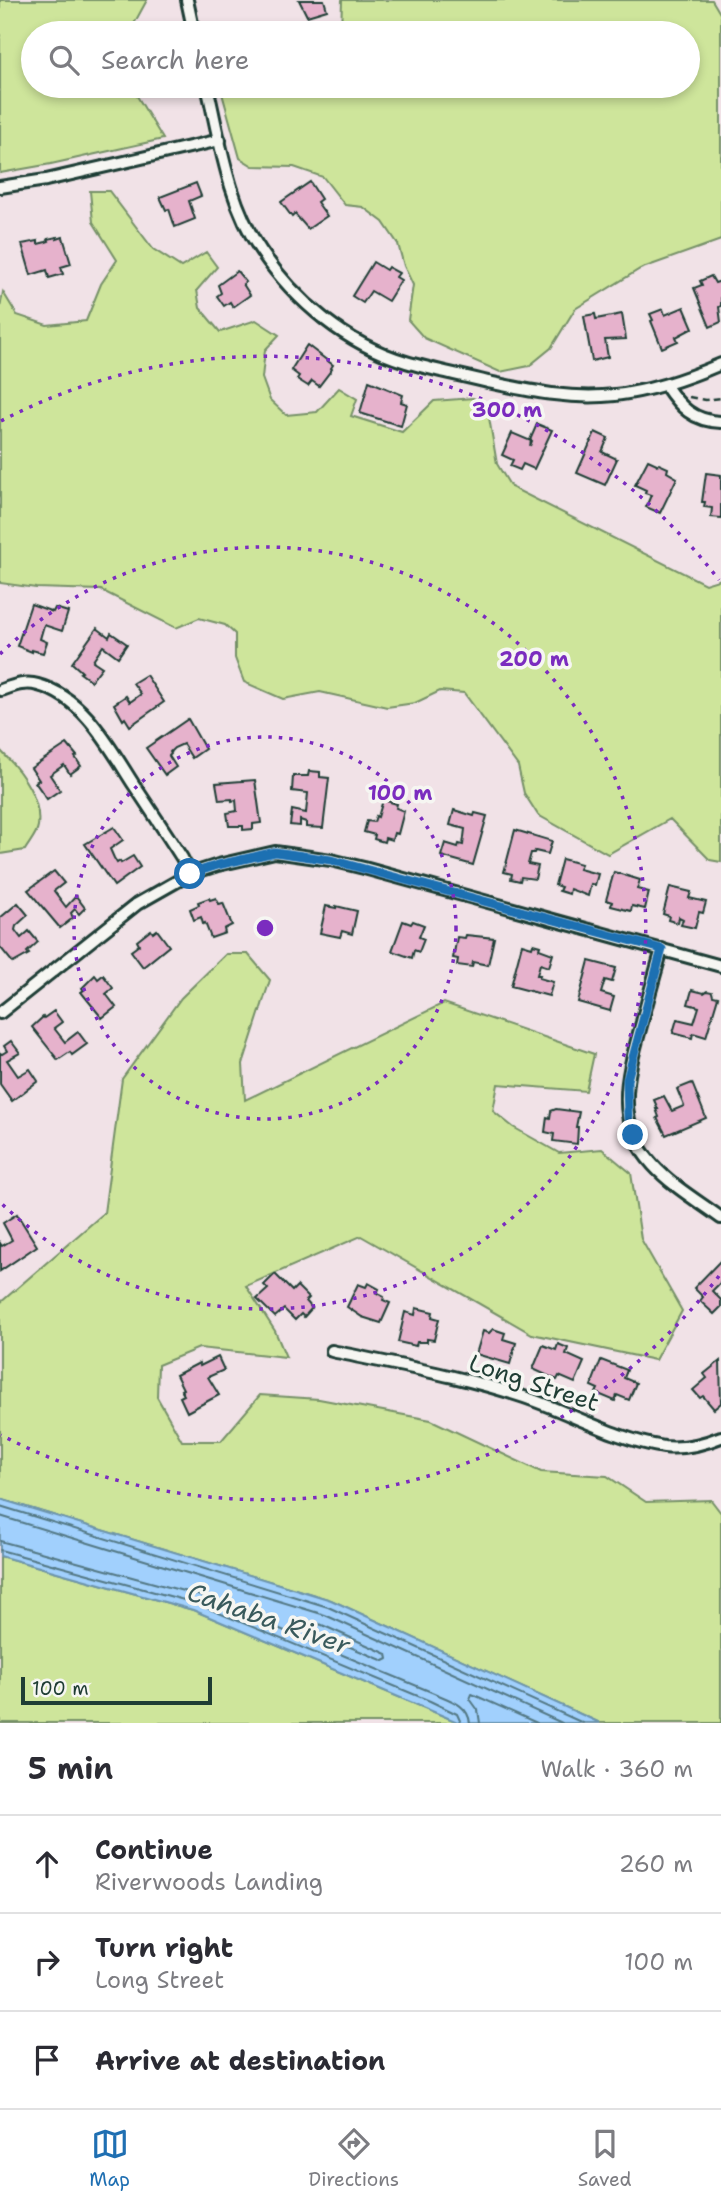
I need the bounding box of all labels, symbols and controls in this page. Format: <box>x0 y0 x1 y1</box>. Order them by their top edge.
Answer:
search box <box>21 21 700 98</box>
icon: search <box>45 41 83 79</box>
text: Search here <box>101 42 250 77</box>
text: 300 m <box>472 396 542 424</box>
text: 200 m <box>499 645 569 673</box>
text: 100 m <box>368 779 432 807</box>
route start <box>174 858 205 889</box>
centre of rings <box>253 916 277 940</box>
route end <box>617 1119 648 1150</box>
street label: Long Street <box>465 1347 603 1419</box>
water label: Cahaba River <box>183 1574 356 1662</box>
scale bar <box>21 1674 212 1706</box>
text: 100 m <box>32 1676 89 1701</box>
text: 5 min <box>28 1748 113 1789</box>
text: Walk · 360 m <box>540 1754 693 1784</box>
text: Continue <box>95 1832 213 1867</box>
icon: ahead <box>28 1845 66 1883</box>
text: 260 m <box>619 1849 693 1879</box>
text: Riverwoods Landing <box>95 1867 323 1897</box>
text: Turn right <box>95 1930 233 1965</box>
icon: right <box>28 1943 66 1981</box>
text: 100 m <box>624 1947 693 1977</box>
text: Long Street <box>95 1965 224 1995</box>
icon: arrive <box>28 2041 66 2079</box>
text: Arrive at destination <box>95 2043 385 2078</box>
tab: Map <box>89 2125 130 2192</box>
tab: Directions <box>309 2125 399 2192</box>
tab: Saved <box>578 2125 632 2192</box>

